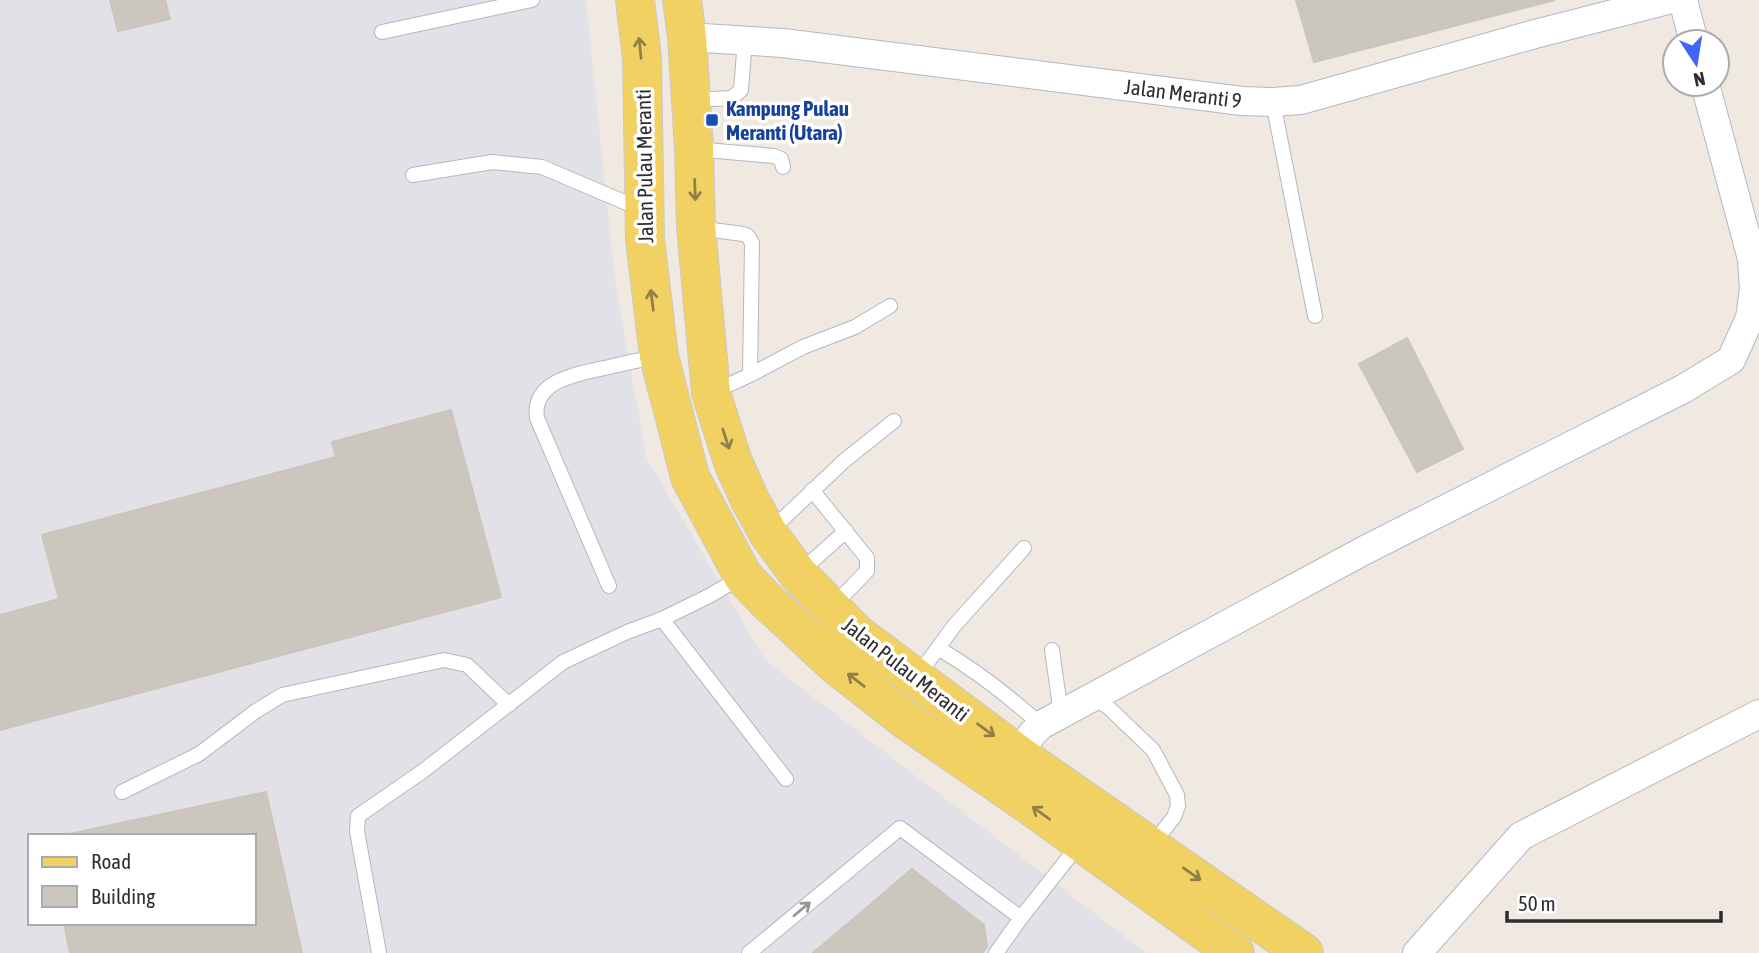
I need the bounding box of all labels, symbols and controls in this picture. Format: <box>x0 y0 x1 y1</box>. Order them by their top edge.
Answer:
north arrow <box>1661 28 1731 98</box>
one-way arrow <box>634 37 647 60</box>
text: N <box>1692 68 1707 92</box>
street label: Jalan Meranti 9 <box>1123 74 1243 112</box>
street label: Jalan Pulau Meranti <box>631 89 657 243</box>
place label: Kampung Pulau Meranti (Utara) <box>726 96 849 144</box>
marker: Kampung Pulau Meranti (Utara) <box>704 112 720 128</box>
one-way arrow <box>688 178 702 201</box>
one-way arrow <box>646 289 659 311</box>
one-way arrow <box>720 428 733 450</box>
street label: Jalan Pulau Meranti <box>838 612 974 726</box>
one-way arrow <box>847 673 865 688</box>
one-way arrow <box>976 723 994 738</box>
one-way arrow <box>1032 806 1051 820</box>
legend <box>28 834 256 925</box>
text: Road <box>91 849 131 873</box>
one-way arrow <box>1182 867 1201 882</box>
scale bar <box>1507 880 1720 924</box>
text: Building <box>91 884 155 908</box>
text: 50 m <box>1518 891 1556 915</box>
one-way arrow <box>793 902 811 918</box>

